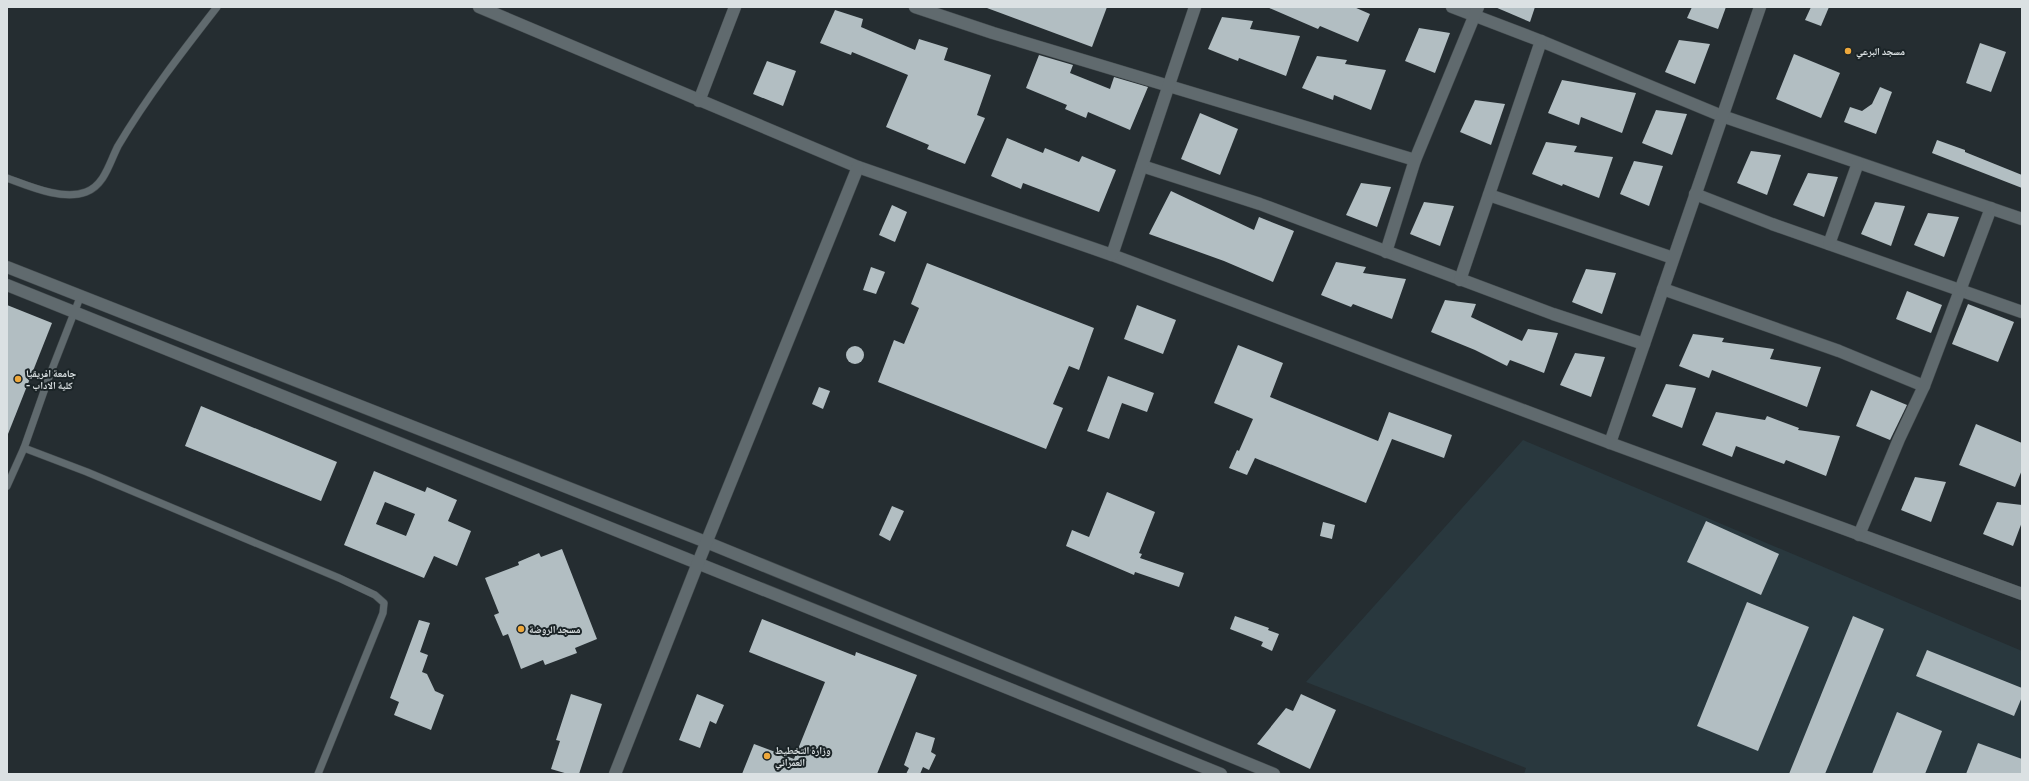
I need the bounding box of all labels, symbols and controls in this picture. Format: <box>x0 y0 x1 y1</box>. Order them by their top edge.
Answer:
place label: مسجد البرعي <box>1856 45 1905 59</box>
marker: مسجد البرعي <box>1843 46 1853 56</box>
place label: جامعة افريقيا - كلية الاداب <box>26 367 77 391</box>
marker: جامعة افريقيا - كلية الاداب <box>13 374 23 384</box>
place label: مسجد الروضة <box>529 623 581 636</box>
marker: مسجد الروضة <box>516 624 526 634</box>
place label: وزارة التخطيط العمراني <box>775 744 831 770</box>
marker: وزارة التخطيط العمراني <box>762 751 772 761</box>

